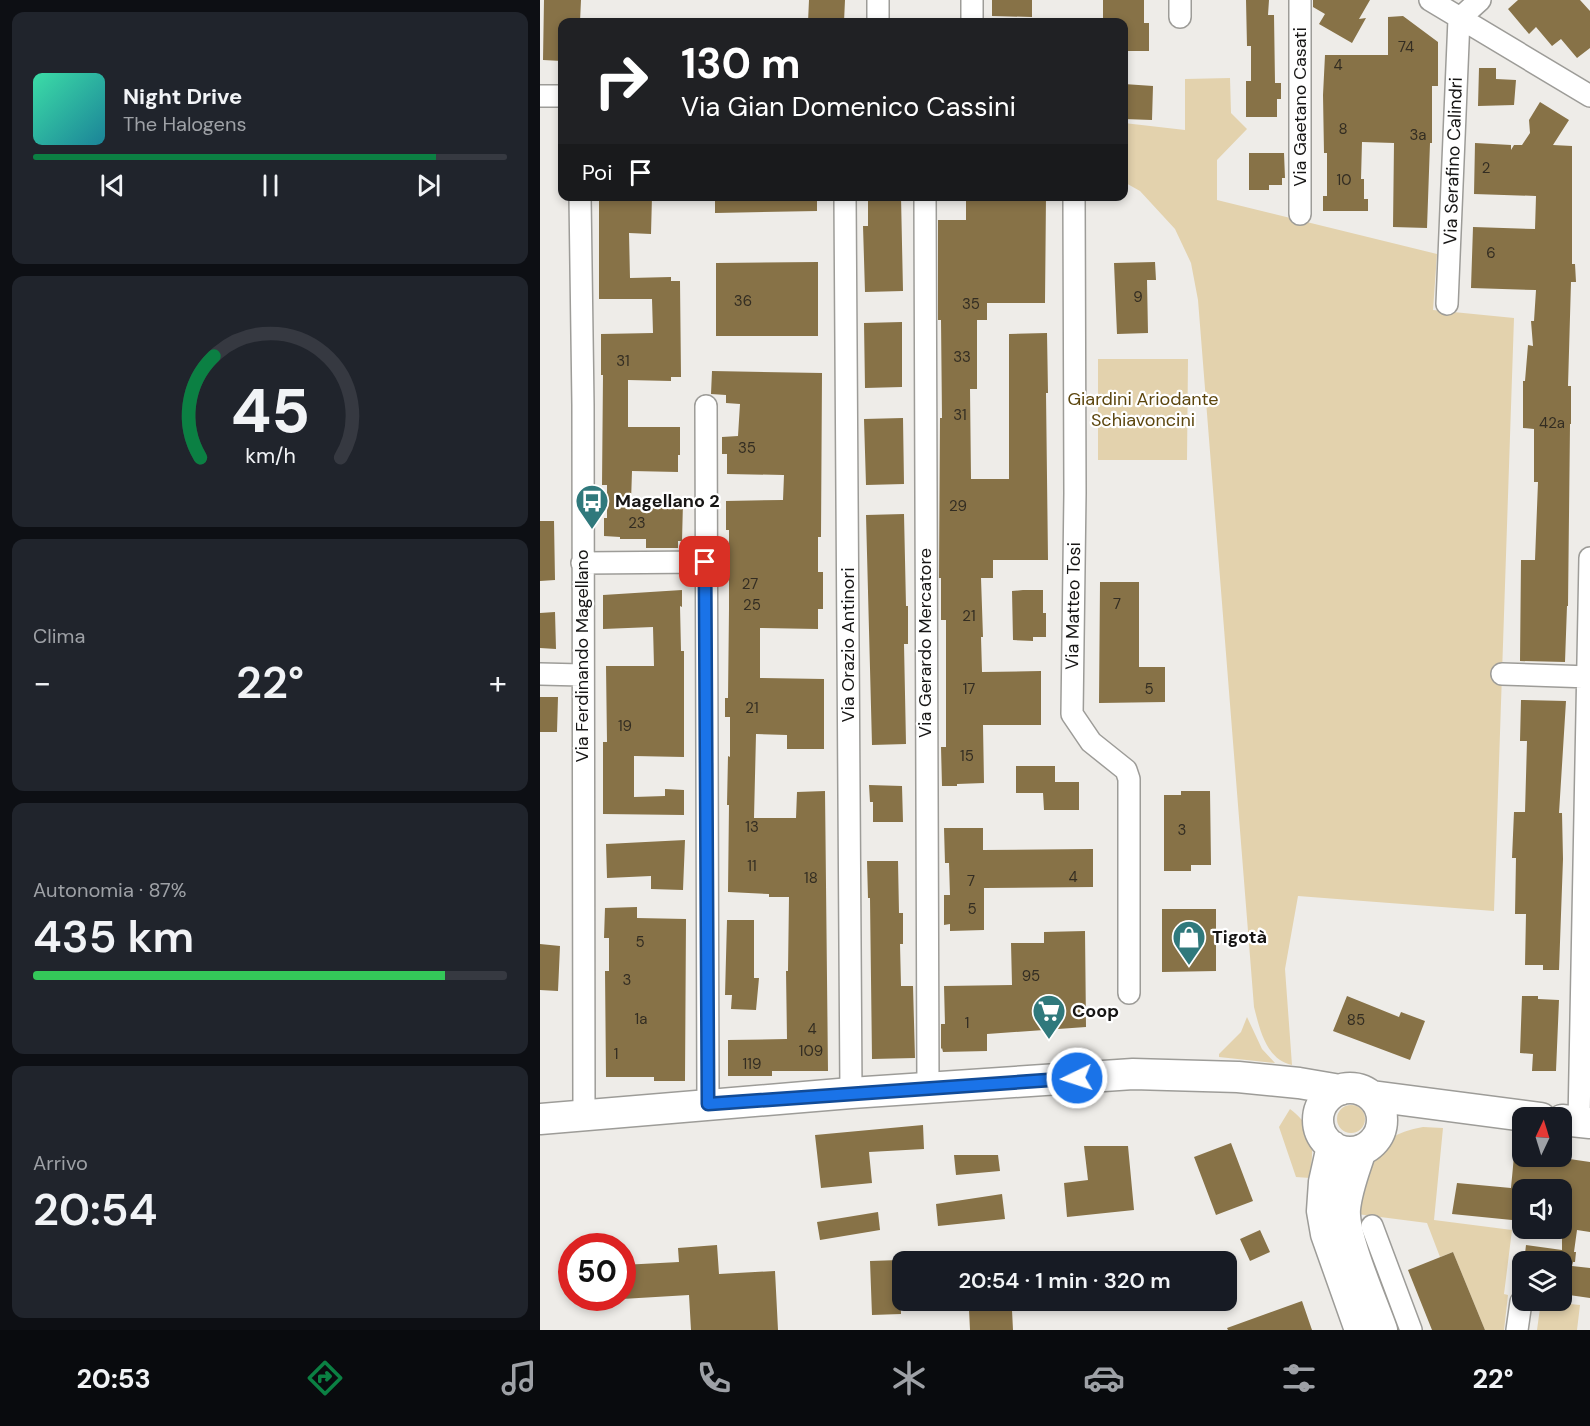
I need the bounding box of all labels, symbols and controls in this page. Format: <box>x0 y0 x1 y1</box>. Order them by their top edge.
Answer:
street label: Via Gaetano Casati <box>1288 27 1312 187</box>
text: 130 m <box>681 36 801 91</box>
house number: 74 <box>1398 37 1414 57</box>
icon: right <box>582 42 660 120</box>
house number: 4 <box>1333 55 1343 75</box>
street label: Via Serafino Calindri <box>1438 77 1468 245</box>
text: Night Drive <box>123 82 242 111</box>
text: Via Gian Domenico Cassini <box>681 89 1016 124</box>
text: The Halogens <box>123 111 246 137</box>
house number: 8 <box>1338 119 1348 139</box>
house number: 3a <box>1409 125 1427 145</box>
icon: arrive <box>624 156 657 189</box>
text: Poi <box>582 158 612 187</box>
house number: 2 <box>1482 158 1490 178</box>
icon: previous <box>96 169 129 202</box>
icon: pause <box>254 169 287 202</box>
icon: next <box>412 169 445 202</box>
house number: 10 <box>1337 170 1351 190</box>
house number: 6 <box>1486 243 1496 263</box>
house number: 9 <box>1133 287 1143 307</box>
house number: 36 <box>734 291 752 311</box>
house number: 35 <box>962 294 980 314</box>
house number: 33 <box>953 347 971 367</box>
house number: 31 <box>616 351 630 371</box>
text: 45 <box>230 371 310 452</box>
park label: Giardini Ariodante Schiavoncini <box>1067 387 1219 432</box>
house number: 31 <box>953 405 967 425</box>
house number: 42a <box>1539 413 1565 433</box>
house number: 35 <box>738 438 756 458</box>
text: km/h <box>245 443 295 471</box>
bus stop icon: Magellano 2 <box>574 483 610 530</box>
place label: Magellano 2 <box>615 489 720 513</box>
house number: 29 <box>949 496 967 516</box>
house number: 23 <box>628 513 646 533</box>
pin <box>679 536 730 587</box>
street label: Via Matteo Tosi <box>1060 542 1086 670</box>
icon: arrive <box>688 545 721 578</box>
street label: Via Gerardo Mercatore <box>913 548 937 738</box>
street label: Via Ferdinando Magellano <box>570 549 594 763</box>
street label: Via Orazio Antinori <box>836 568 860 723</box>
house number: 27 <box>742 574 758 594</box>
house number: 7 <box>1113 594 1121 614</box>
house number: 25 <box>743 595 761 615</box>
house number: 21 <box>962 606 976 626</box>
text: Clima <box>33 623 85 649</box>
text: 22° <box>236 653 304 712</box>
text: − <box>33 661 51 704</box>
text: + <box>489 661 507 704</box>
house number: 17 <box>963 679 975 699</box>
house number: 5 <box>1144 679 1154 699</box>
house number: 21 <box>745 698 759 718</box>
house number: 19 <box>618 716 632 736</box>
house number: 15 <box>960 746 974 766</box>
house number: 13 <box>745 817 759 837</box>
house number: 3 <box>1178 820 1186 840</box>
house number: 11 <box>747 856 757 876</box>
house number: 4 <box>1068 867 1078 887</box>
house number: 18 <box>804 868 818 888</box>
house number: 7 <box>967 871 975 891</box>
text: Autonomia · 87% <box>33 877 186 903</box>
house number: 5 <box>967 899 977 919</box>
text: 435 km <box>33 907 194 966</box>
shop icon: Tigotà <box>1171 919 1207 966</box>
place label: Tigotà <box>1212 925 1267 949</box>
house number: 5 <box>635 932 645 952</box>
house number: 95 <box>1022 966 1040 986</box>
house number: 3 <box>623 970 631 990</box>
supermarket icon: Coop <box>1031 993 1067 1040</box>
place label: Coop <box>1072 999 1119 1023</box>
house number: 1a <box>635 1009 647 1029</box>
house number: 85 <box>1347 1010 1365 1030</box>
house number: 1 <box>965 1013 969 1033</box>
house number: 4 <box>807 1019 817 1039</box>
house number: 109 <box>799 1041 823 1061</box>
house number: 1 <box>614 1044 618 1064</box>
position arrow <box>1045 1046 1109 1110</box>
house number: 119 <box>743 1054 761 1074</box>
north arrow <box>1512 1107 1572 1167</box>
map controls <box>1512 1107 1572 1311</box>
text: Arrivo <box>33 1150 88 1176</box>
button: sound <box>1512 1179 1572 1239</box>
text: 20:54 <box>33 1180 157 1239</box>
speed limit sign: 50 <box>558 1233 636 1311</box>
button: layers <box>1512 1251 1572 1311</box>
text: 20:54 · 1 min · 320 m <box>959 1266 1171 1295</box>
icon: directions <box>304 1357 346 1399</box>
icon: music <box>498 1357 540 1399</box>
icon: phone <box>693 1357 735 1399</box>
icon: climate <box>888 1357 930 1399</box>
icon: car <box>1083 1357 1125 1399</box>
icon: filters <box>1278 1357 1320 1399</box>
text: 20:53 <box>76 1361 151 1396</box>
text: 22° <box>1473 1361 1513 1396</box>

